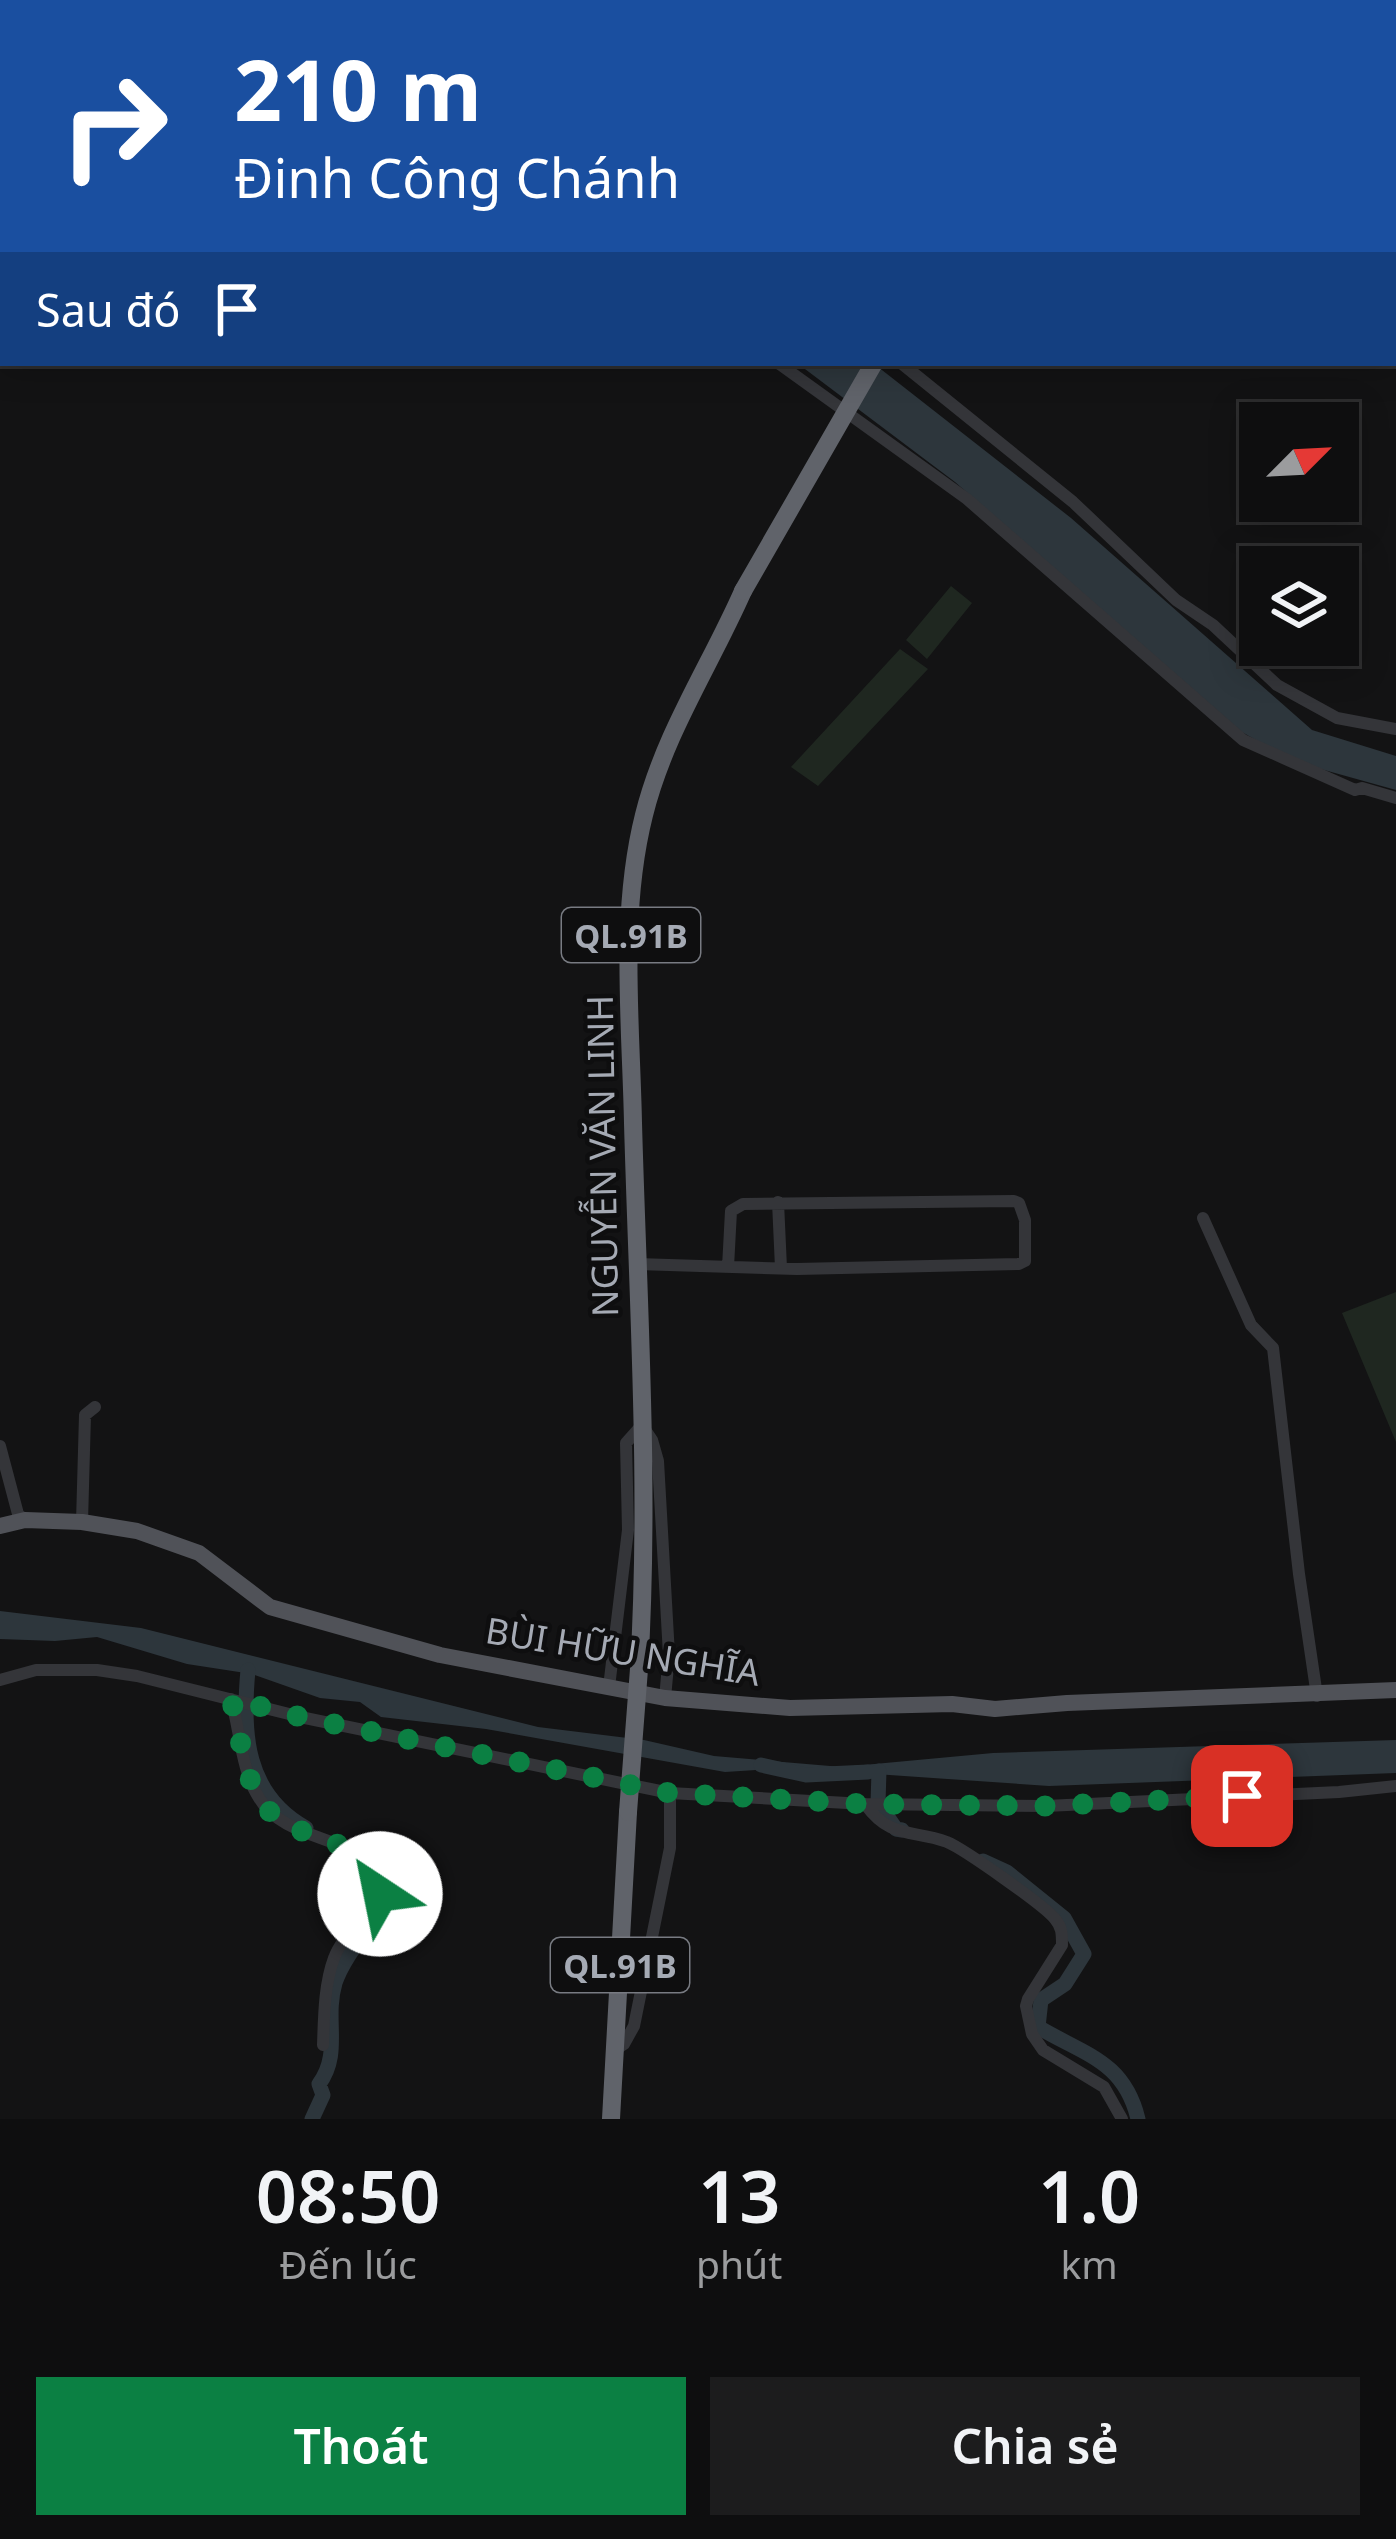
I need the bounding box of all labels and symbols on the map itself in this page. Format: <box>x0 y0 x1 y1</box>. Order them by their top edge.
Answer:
north arrow <box>1239 402 1359 522</box>
road number: QL.91B <box>562 908 700 962</box>
street label: NGUYỄN VĂN LINH <box>574 995 629 1317</box>
street label: BÙI HỮU NGHĨA <box>482 1605 764 1697</box>
pin <box>1191 1745 1293 1847</box>
position arrow <box>317 1831 443 1957</box>
road number: QL.91B <box>551 1938 689 1992</box>

